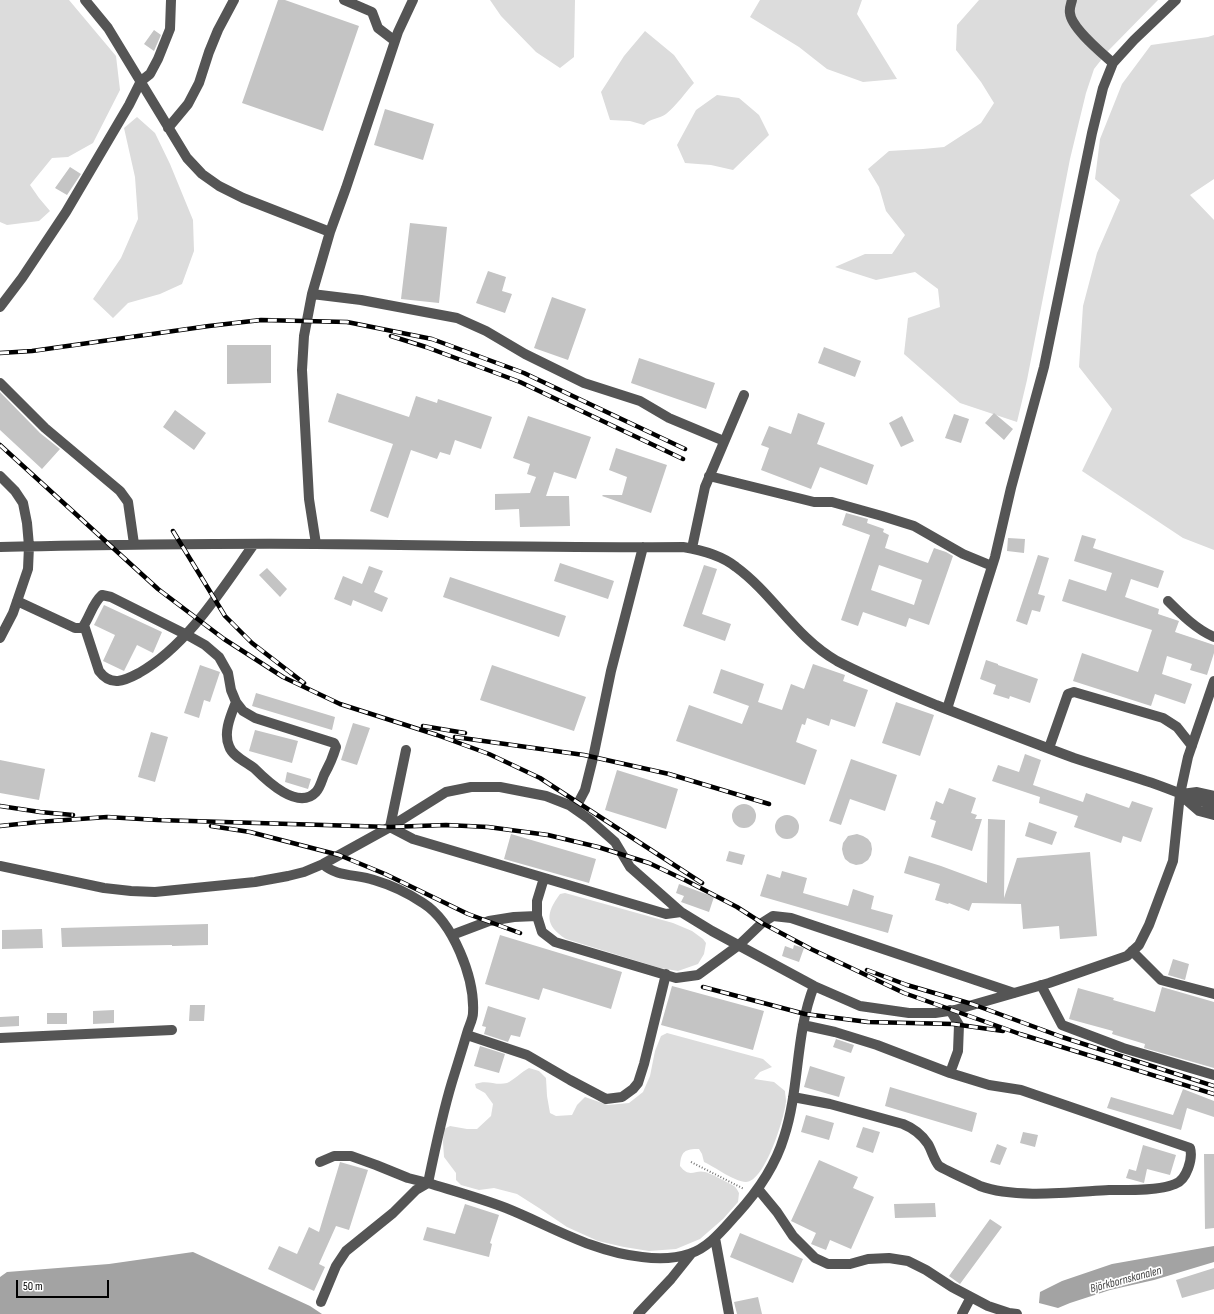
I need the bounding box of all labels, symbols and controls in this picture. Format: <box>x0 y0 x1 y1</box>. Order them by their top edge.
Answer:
water label: Björkbornskanalen <box>1089 1264 1163 1296</box>
scale bar <box>18 1272 111 1298</box>
text: 50 m <box>23 1279 43 1294</box>

